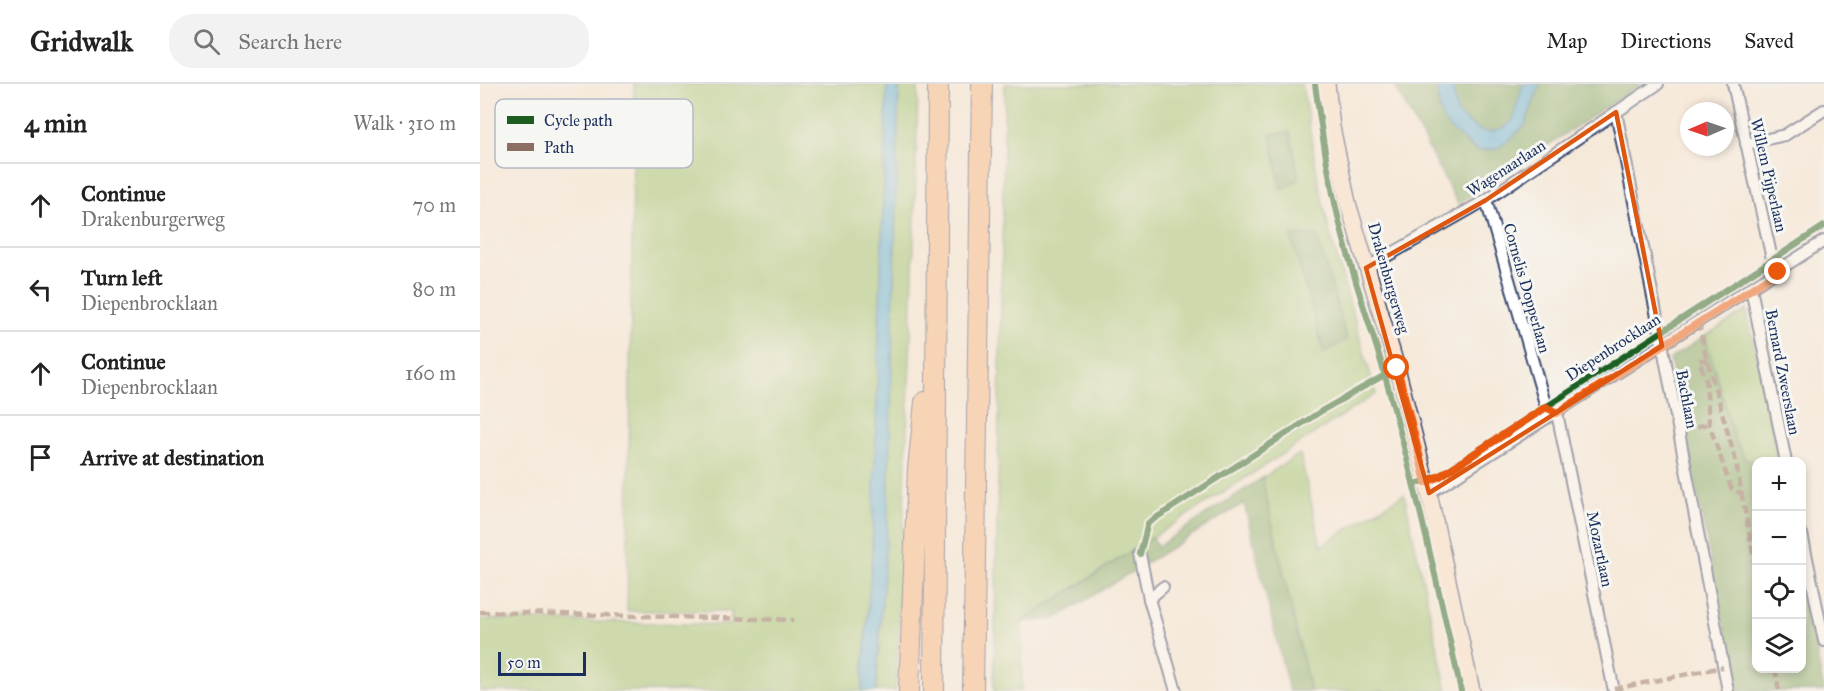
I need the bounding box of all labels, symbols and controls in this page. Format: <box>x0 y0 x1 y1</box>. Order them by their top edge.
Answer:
search box <box>169 14 589 68</box>
text: Gridwalk <box>30 24 133 59</box>
icon: search <box>190 25 223 58</box>
text: Search here <box>238 28 342 55</box>
text: Map <box>1547 28 1588 54</box>
text: Directions <box>1621 28 1711 54</box>
text: Saved <box>1744 28 1794 54</box>
legend <box>495 99 693 168</box>
north arrow <box>1680 102 1734 156</box>
text: 4 min <box>24 107 87 139</box>
text: Walk · 310 m <box>353 111 456 135</box>
text: Cycle path <box>544 111 613 130</box>
street label: Willem Pijperlaan <box>1747 116 1791 234</box>
street label: Wagenaarlaan <box>1463 135 1550 201</box>
text: Path <box>544 138 574 157</box>
text: Continue <box>81 180 166 207</box>
icon: ahead <box>24 189 57 222</box>
text: 70 m <box>413 193 456 217</box>
text: Drakenburgerweg <box>81 207 225 231</box>
street label: Drakenburgerweg <box>1363 220 1414 337</box>
street label: Cornelis Dopperlaan <box>1499 221 1555 355</box>
route end <box>1764 258 1790 284</box>
text: Turn left <box>81 264 163 291</box>
icon: left <box>24 273 57 306</box>
text: 80 m <box>413 277 456 301</box>
text: Diepenbrocklaan <box>81 291 218 315</box>
street label: Bernard Zweerslaan <box>1761 307 1805 437</box>
street label: Diepenbrocklaan <box>1562 309 1664 385</box>
text: Continue <box>81 348 166 375</box>
route start <box>1383 354 1409 380</box>
icon: ahead <box>24 357 57 390</box>
text: 160 m <box>405 361 456 385</box>
street label: Bachlaan <box>1672 368 1702 430</box>
text: Diepenbrocklaan <box>81 375 218 399</box>
icon: arrive <box>24 441 57 474</box>
text: Arrive at destination <box>81 444 264 471</box>
map controls <box>1752 457 1806 673</box>
button: + <box>1752 457 1806 511</box>
street label: Mozartlaan <box>1583 509 1617 589</box>
button: − <box>1752 511 1806 565</box>
button: locate <box>1752 565 1806 619</box>
button: layers <box>1752 619 1806 673</box>
scale bar <box>498 649 586 676</box>
text: 50 m <box>507 653 541 672</box>

